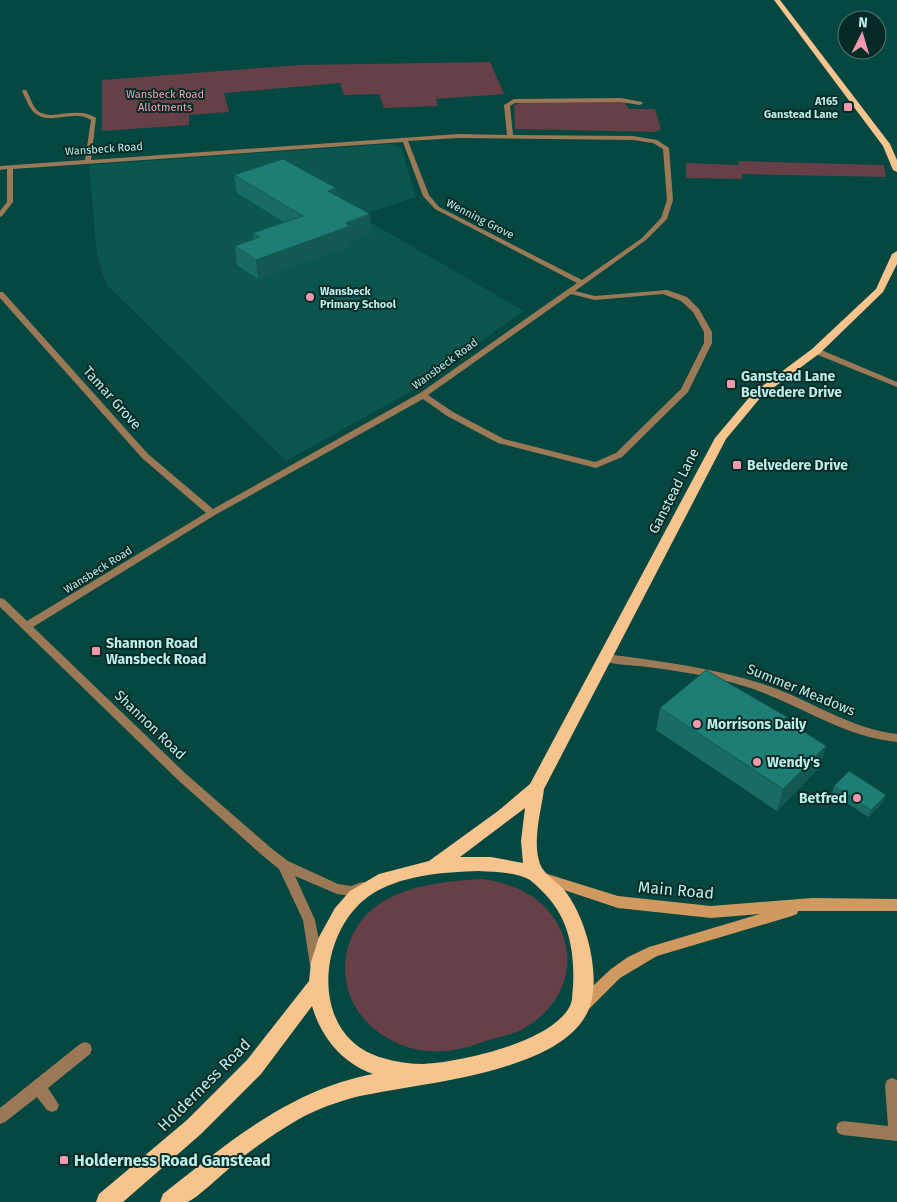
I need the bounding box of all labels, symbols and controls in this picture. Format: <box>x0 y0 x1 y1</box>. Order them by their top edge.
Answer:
north arrow <box>837 10 887 60</box>
text: N <box>858 14 868 31</box>
park label: Wansbeck Road Allotments <box>126 88 204 114</box>
place label: A165 Ganstead Lane <box>764 95 838 121</box>
marker: A165 Ganstead Lane <box>842 101 854 113</box>
street label: Wansbeck Road <box>65 140 143 158</box>
street label: Wenning Grove <box>444 196 516 242</box>
place label: Wansbeck Primary School <box>320 285 397 311</box>
marker: Wansbeck Primary School <box>304 291 316 303</box>
street label: Wansbeck Road <box>410 336 480 392</box>
street label: Tamar Grove <box>79 363 145 433</box>
place label: Ganstead Lane Belvedere Drive <box>741 368 842 401</box>
marker: Ganstead Lane Belvedere Drive <box>725 378 737 390</box>
street label: Ganstead Lane <box>645 445 703 537</box>
place label: Belvedere Drive <box>747 457 848 474</box>
marker: Belvedere Drive <box>731 459 743 471</box>
street label: Wansbeck Road <box>61 544 135 596</box>
place label: Shannon Road Wansbeck Road <box>106 635 206 668</box>
marker: Shannon Road Wansbeck Road <box>90 645 102 657</box>
street label: Summer Meadows <box>744 660 858 720</box>
street label: Shannon Road <box>111 687 189 763</box>
place label: Morrisons Daily <box>707 716 807 733</box>
marker: Morrisons Daily <box>691 718 703 730</box>
place label: Wendy's <box>767 754 820 771</box>
marker: Wendy's <box>751 756 763 768</box>
place label: Betfred <box>799 790 847 807</box>
marker: Betfred <box>851 792 863 804</box>
street label: Main Road <box>637 877 715 903</box>
street label: Holderness Road <box>154 1035 254 1135</box>
place label: Holderness Road Ganstead <box>74 1151 271 1170</box>
marker: Holderness Road Ganstead <box>58 1154 70 1166</box>

